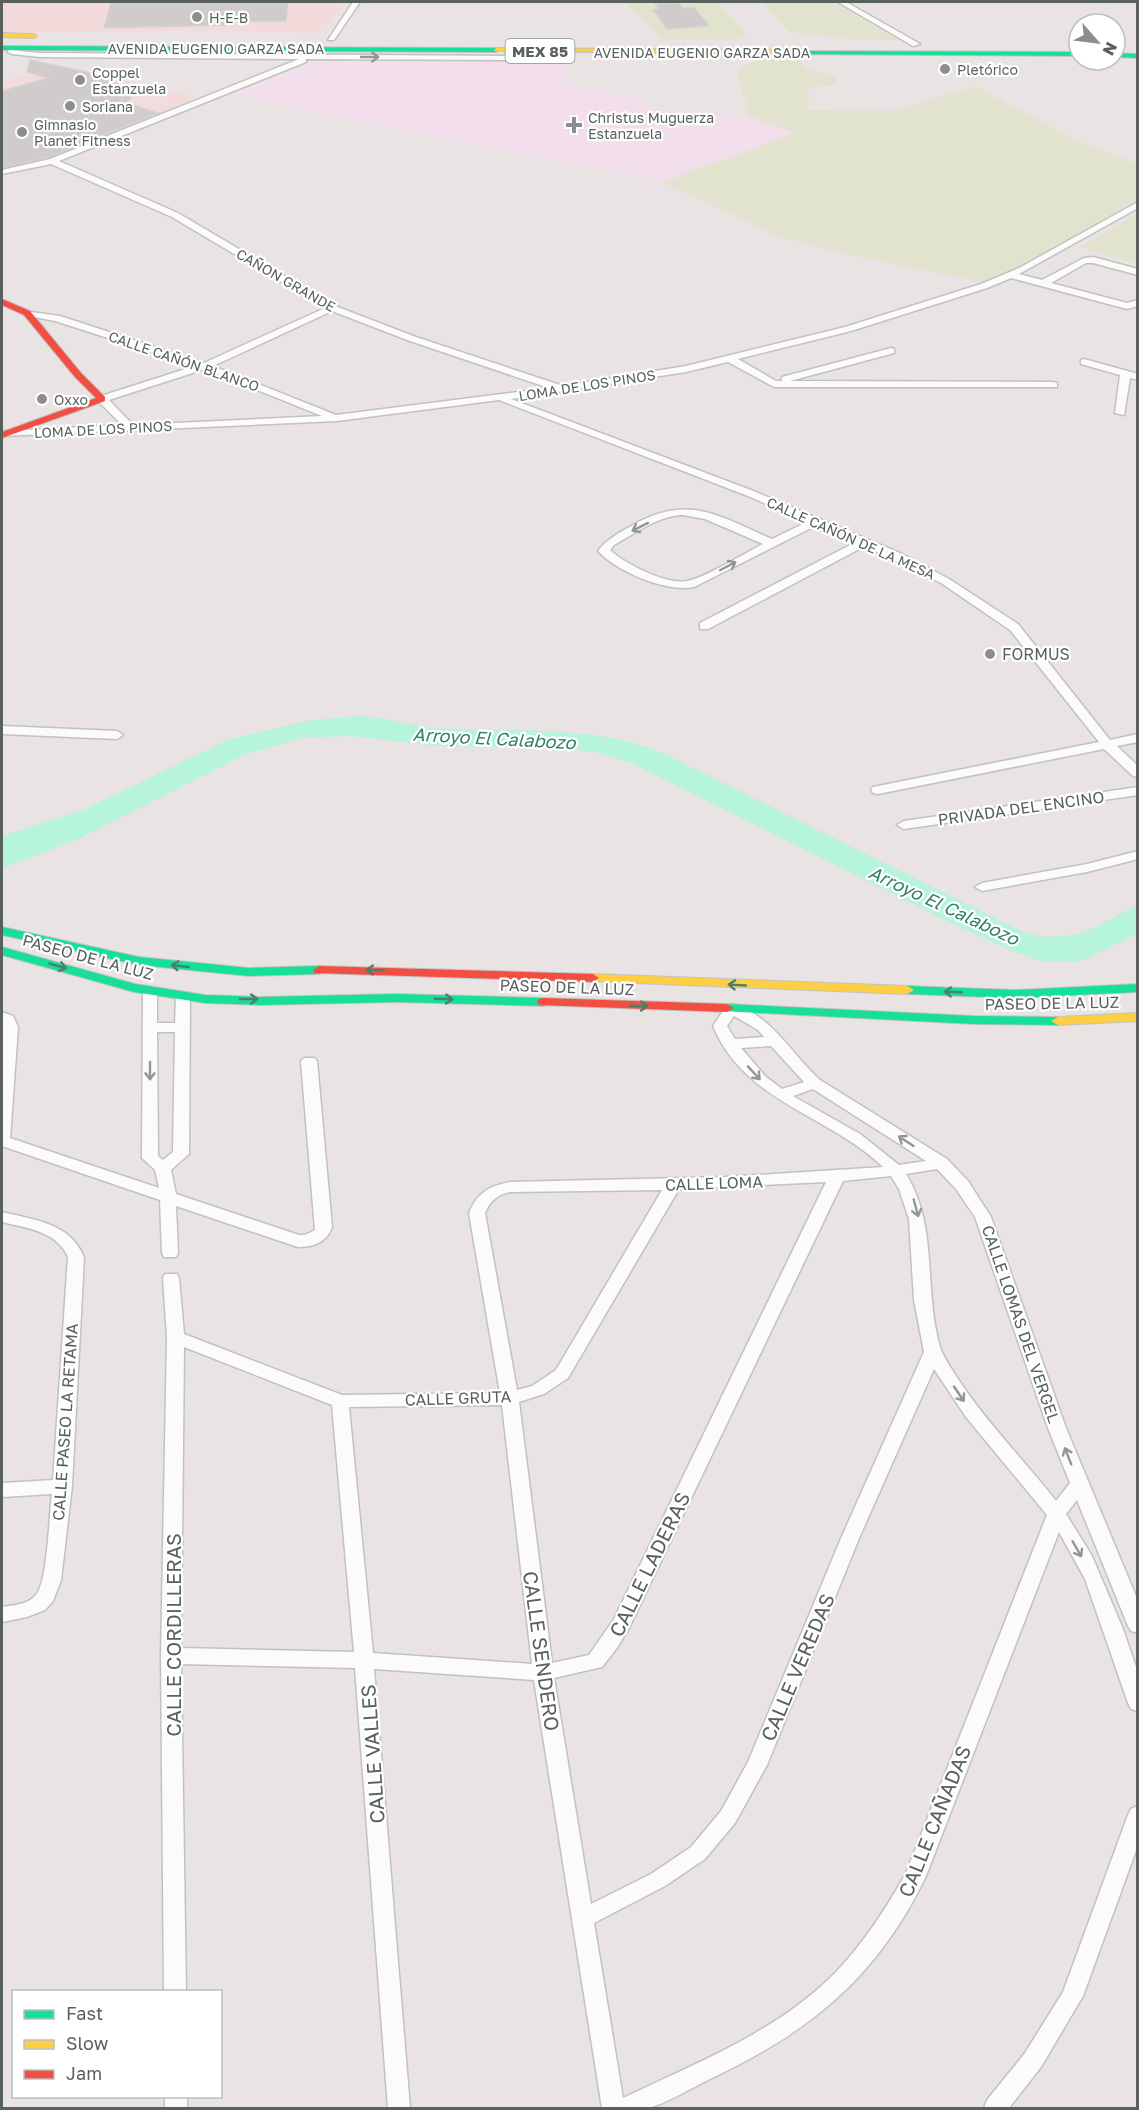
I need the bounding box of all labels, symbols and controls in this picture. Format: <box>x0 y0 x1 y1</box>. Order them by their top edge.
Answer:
place label: H-E-B <box>209 9 248 26</box>
marker: H-E-B <box>190 10 204 24</box>
north arrow <box>1067 12 1127 72</box>
road number: MEX 85 <box>506 39 574 63</box>
text: N <box>1099 39 1122 59</box>
street label: AVENIDA EUGENIO GARZA SADA <box>108 40 325 57</box>
street label: AVENIDA EUGENIO GARZA SADA <box>594 44 811 61</box>
one-way arrow <box>360 51 380 63</box>
place label: Pletórico <box>957 61 1018 78</box>
marker: Pletórico <box>938 62 952 76</box>
place label: Coppel Estanzuela <box>92 64 166 97</box>
marker: Coppel Estanzuela <box>73 73 87 87</box>
place label: Soriana <box>82 98 133 115</box>
marker: Soriana <box>63 99 77 113</box>
place label: Christus Muguerza Estanzuela <box>588 109 714 142</box>
place label: Gimnasio Planet Fitness <box>34 116 131 149</box>
marker: Christus Muguerza Estanzuela <box>565 116 583 134</box>
marker: Gimnasio Planet Fitness <box>15 125 29 139</box>
street label: CAÑON GRANDE <box>233 245 339 315</box>
street label: CALLE CAÑÓN BLANCO <box>107 327 261 395</box>
street label: LOMA DE LOS PINOS <box>517 366 657 404</box>
place label: Oxxo <box>54 391 88 408</box>
marker: Oxxo <box>35 392 49 406</box>
street label: LOMA DE LOS PINOS <box>33 417 173 441</box>
street label: CALLE CAÑÓN DE LA MESA <box>764 493 938 583</box>
one-way arrow <box>631 522 649 534</box>
one-way arrow <box>719 560 737 571</box>
place label: FORMUS <box>1002 644 1070 664</box>
marker: FORMUS <box>983 647 997 661</box>
water label: Arroyo El Calabozo <box>412 723 577 753</box>
street label: PRIVADA DEL ENCINO <box>936 786 1106 830</box>
water label: Arroyo El Calabozo <box>866 861 1024 950</box>
street label: PASEO DE LA LUZ <box>20 930 156 984</box>
one-way arrow <box>170 960 190 971</box>
one-way arrow <box>48 961 67 972</box>
one-way arrow <box>365 964 385 976</box>
street label: PASEO DE LA LUZ <box>499 975 635 999</box>
one-way arrow <box>728 979 748 990</box>
one-way arrow <box>944 986 964 998</box>
street label: PASEO DE LA LUZ <box>984 992 1120 1014</box>
one-way arrow <box>239 993 259 1005</box>
one-way arrow <box>434 994 454 1005</box>
one-way arrow <box>628 1000 648 1011</box>
one-way arrow <box>144 1060 156 1080</box>
one-way arrow <box>747 1065 761 1080</box>
one-way arrow <box>898 1135 915 1147</box>
street label: CALLE LOMA <box>665 1171 764 1195</box>
one-way arrow <box>910 1199 922 1218</box>
street label: CALLE LOMAS DEL VERGEL <box>978 1223 1064 1425</box>
street label: CALLE PASEO LA RETAMA <box>48 1322 82 1521</box>
street label: CALLE GRUTA <box>405 1386 512 1410</box>
one-way arrow <box>953 1386 965 1402</box>
one-way arrow <box>1062 1447 1073 1465</box>
street label: CALLE LADERAS <box>604 1488 694 1640</box>
street label: CALLE CORDILLERAS <box>161 1533 185 1737</box>
one-way arrow <box>1072 1540 1084 1557</box>
street label: CALLE SENDERO <box>519 1569 565 1733</box>
street label: CALLE VEREDAS <box>755 1590 839 1744</box>
street label: CALLE VALLES <box>355 1684 389 1824</box>
street label: CALLE CAÑADAS <box>893 1742 975 1900</box>
legend <box>12 1990 222 2098</box>
text: Fast <box>66 2002 103 2024</box>
text: Slow <box>66 2032 109 2054</box>
text: Jam <box>66 2062 102 2084</box>

